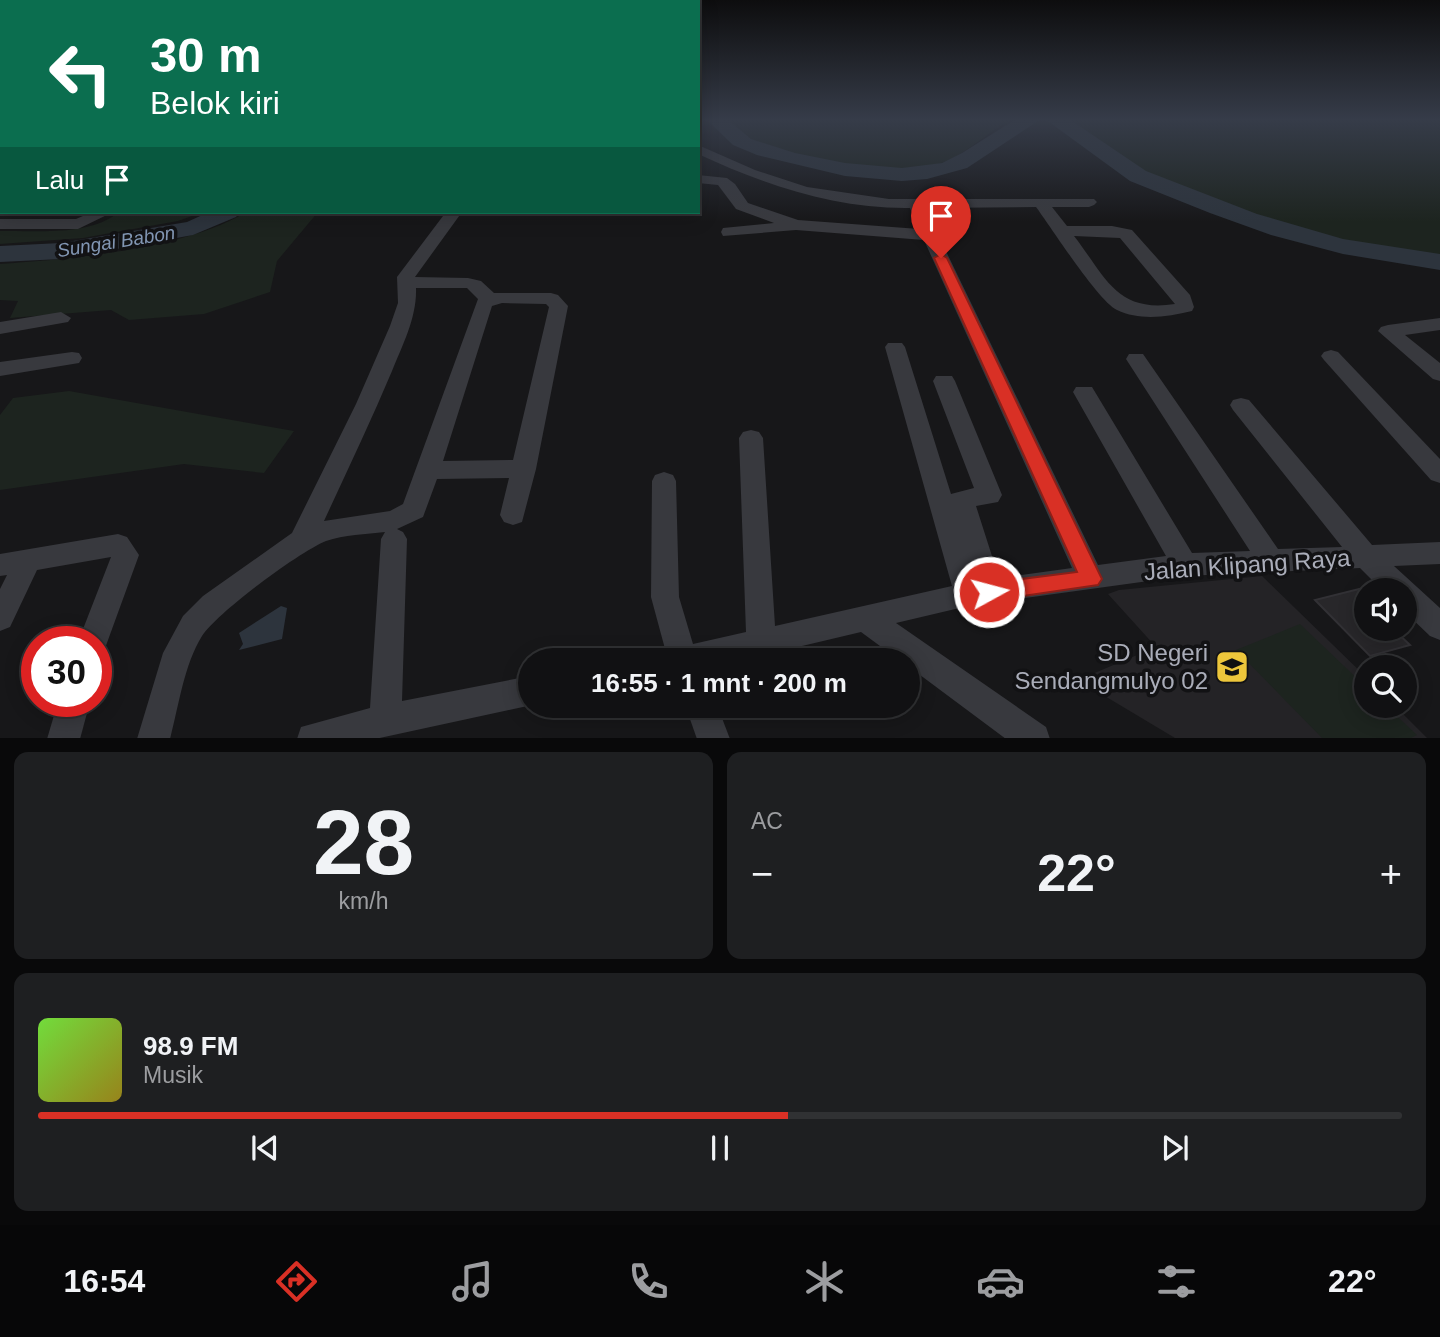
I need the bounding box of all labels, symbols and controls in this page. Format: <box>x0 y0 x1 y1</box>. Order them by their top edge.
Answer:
icon: left <box>35 28 126 119</box>
text: 30 m <box>150 28 262 82</box>
text: Belok kiri <box>150 85 280 121</box>
icon: arrive <box>98 161 136 199</box>
text: Lalu <box>35 165 84 195</box>
pin <box>911 186 971 258</box>
icon: arrive <box>922 197 960 235</box>
water label: Sungai Babon <box>55 222 177 261</box>
street label: Jalan Klipang Raya <box>1143 544 1352 585</box>
position arrow <box>952 555 1026 629</box>
map controls <box>1354 578 1417 718</box>
button: sound <box>1354 578 1417 641</box>
speed limit sign: 30 <box>21 626 112 717</box>
place label: SD Negeri Sendangmulyo 02 <box>1015 639 1208 694</box>
school or university icon: SD Negeri Sendangmulyo 02 <box>1213 648 1251 686</box>
button: search <box>1354 655 1417 718</box>
text: 16:55 · 1 mnt · 200 m <box>591 668 847 698</box>
text: 28 <box>313 792 414 893</box>
text: AC <box>751 808 783 834</box>
text: 22° <box>1037 844 1116 902</box>
text: − <box>751 853 773 895</box>
text: + <box>1380 853 1402 895</box>
text: km/h <box>339 888 388 914</box>
text: 98.9 FM <box>143 1031 238 1061</box>
text: Musik <box>143 1062 203 1088</box>
icon: previous <box>246 1129 284 1167</box>
icon: pause <box>701 1129 739 1167</box>
icon: next <box>1156 1129 1194 1167</box>
icon: directions <box>272 1257 321 1306</box>
icon: music <box>448 1257 497 1306</box>
icon: phone <box>624 1257 673 1306</box>
icon: climate <box>800 1257 849 1306</box>
icon: car <box>976 1257 1025 1306</box>
icon: filters <box>1152 1257 1201 1306</box>
text: 16:54 <box>63 1263 145 1299</box>
text: 22° <box>1328 1263 1377 1299</box>

